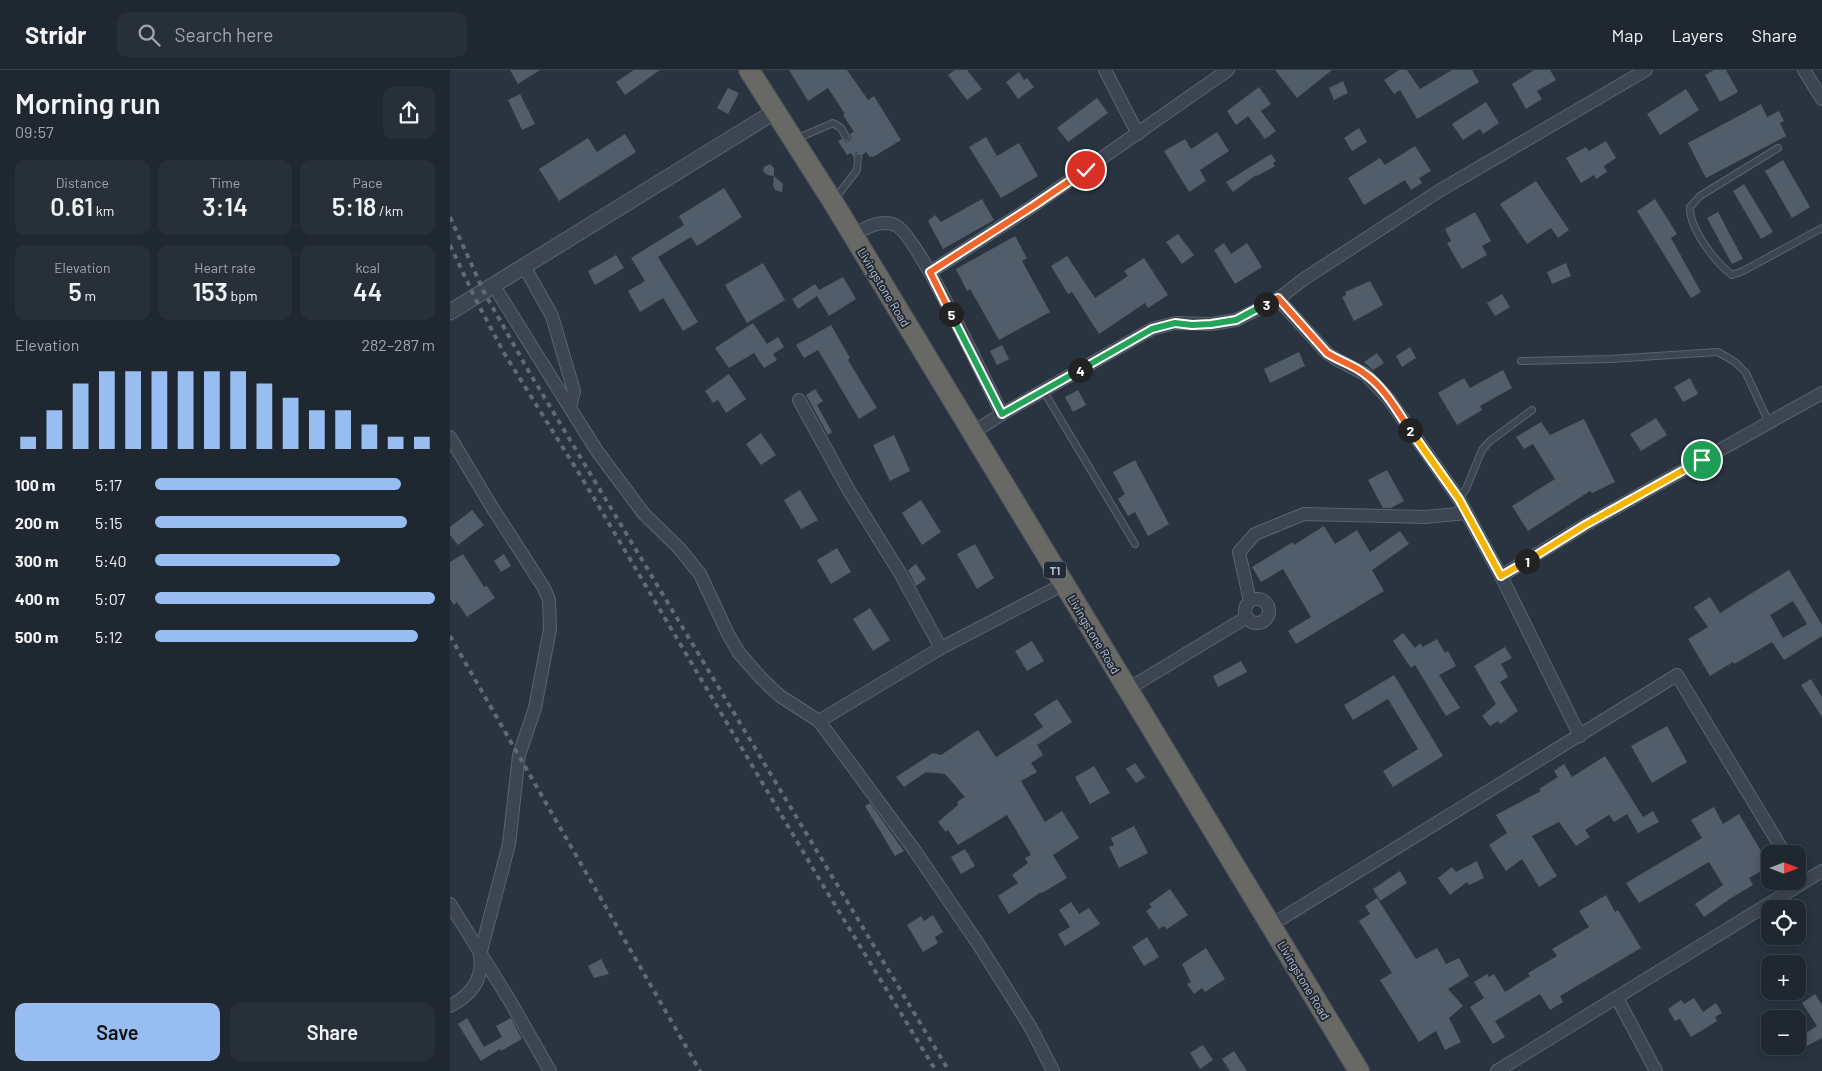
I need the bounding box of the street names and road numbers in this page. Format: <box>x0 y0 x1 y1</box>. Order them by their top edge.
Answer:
street label: Livingstone Road <box>855 245 913 329</box>
road number: T1 <box>1044 562 1066 578</box>
street label: Livingstone Road <box>1065 592 1123 676</box>
street label: Livingstone Road <box>1275 938 1333 1022</box>

